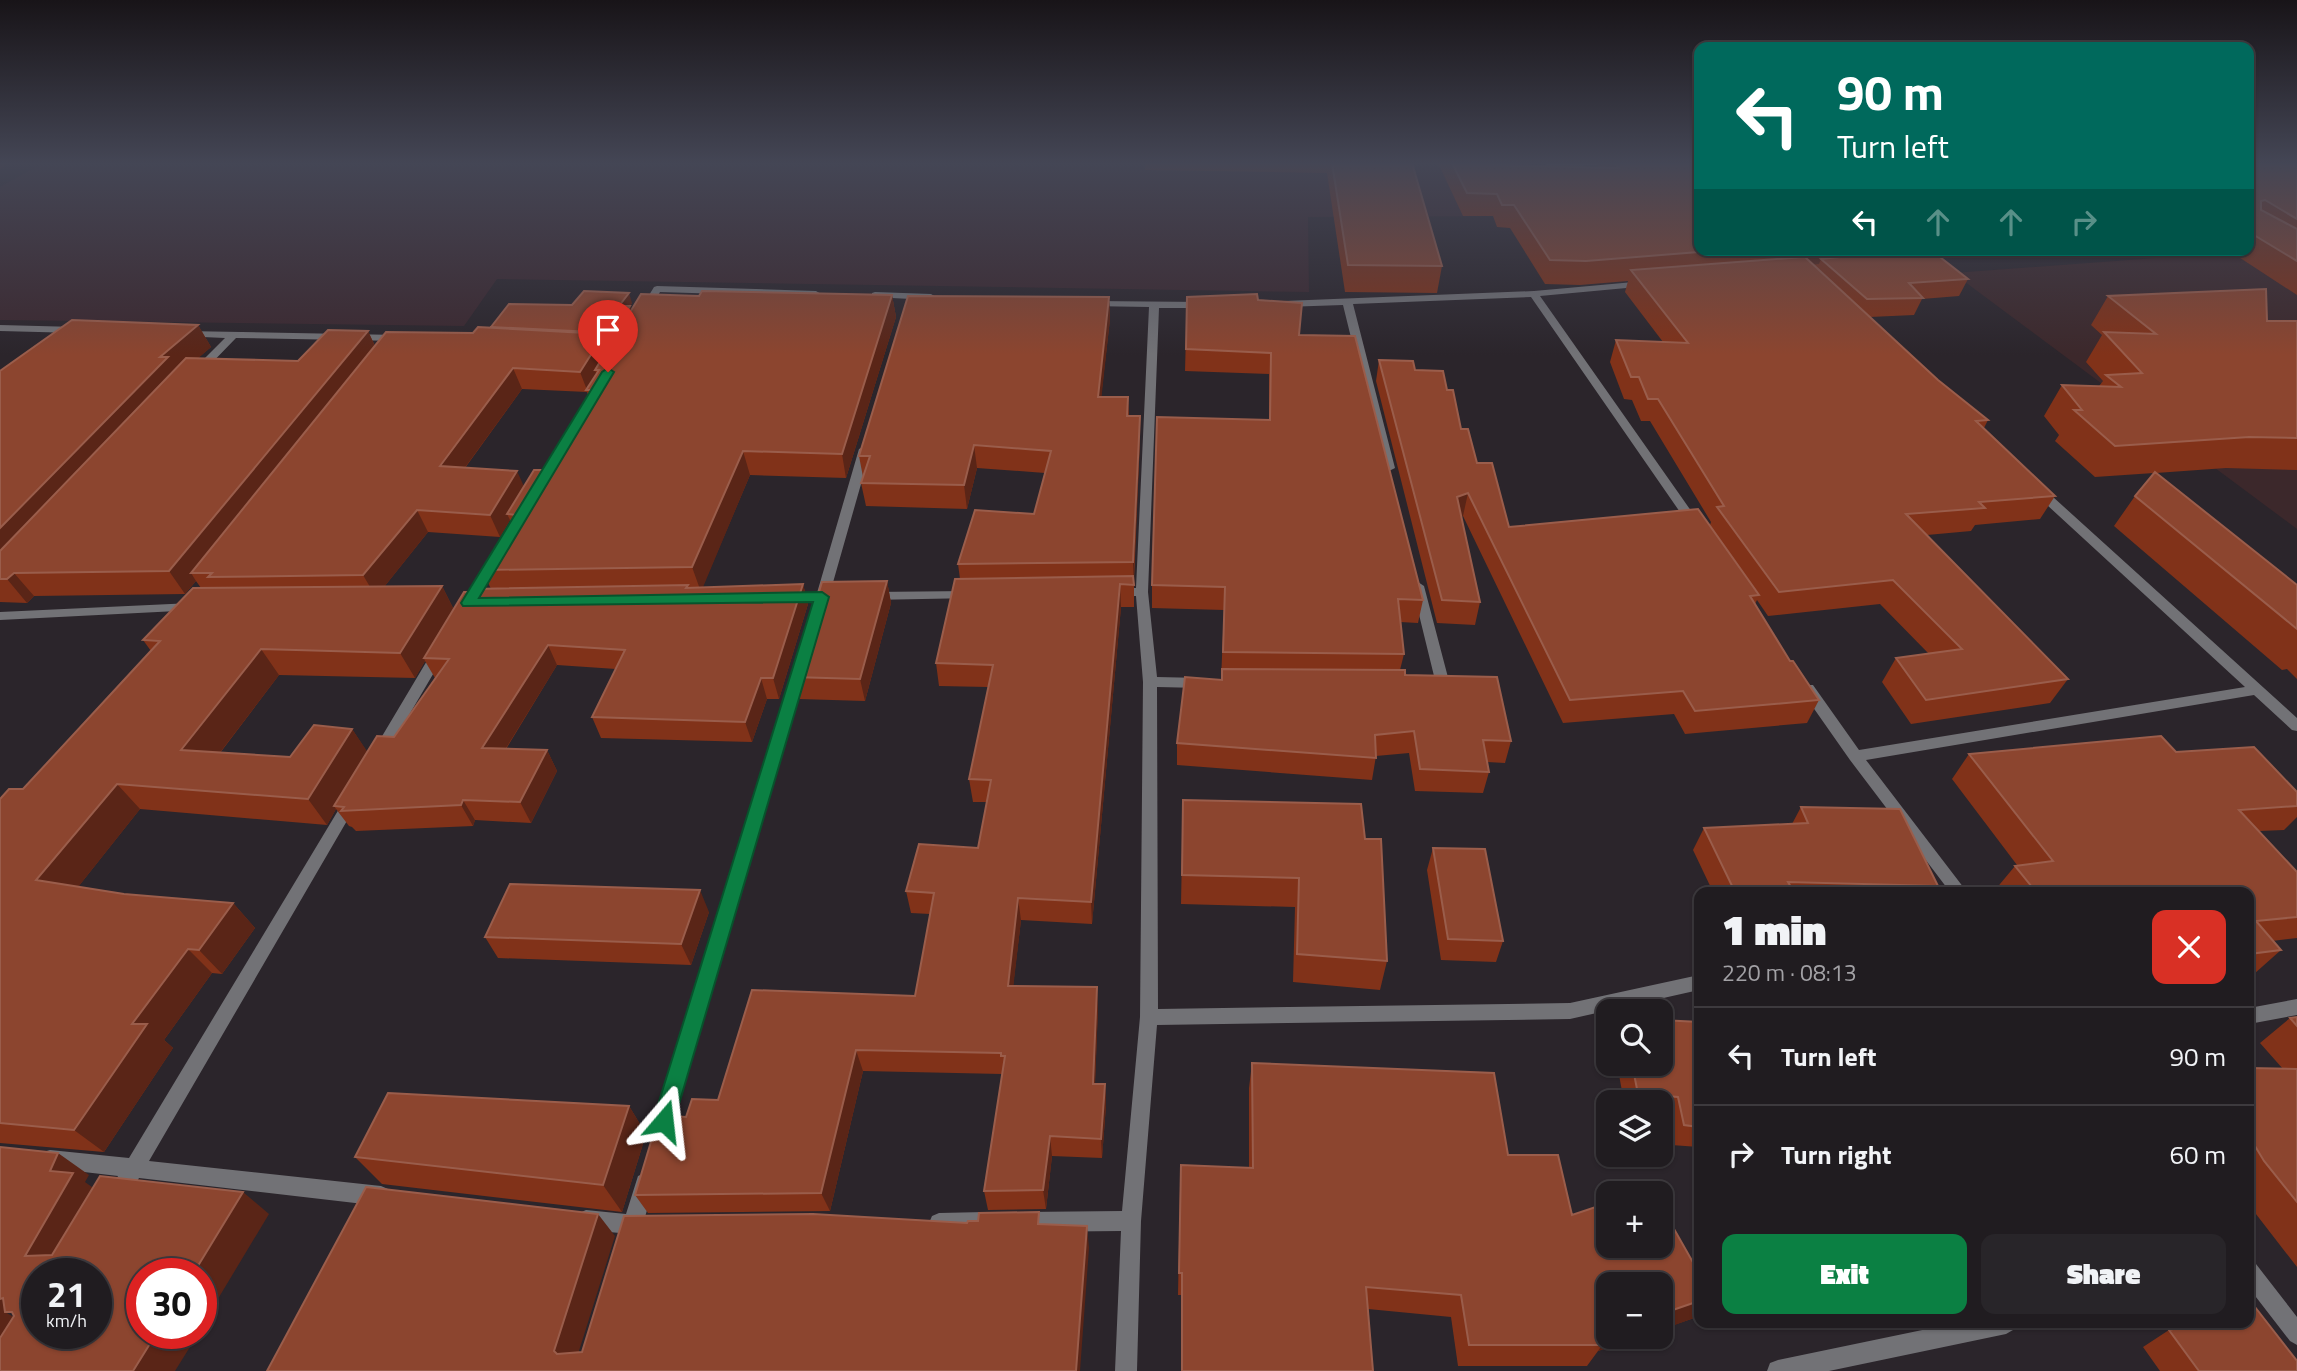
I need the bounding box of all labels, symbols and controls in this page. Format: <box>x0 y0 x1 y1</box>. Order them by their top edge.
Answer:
text: 90 m <box>1837 54 1944 129</box>
icon: left <box>1722 70 1813 161</box>
text: Turn left <box>1837 122 1949 170</box>
icon: left <box>1846 203 1884 241</box>
icon: ahead <box>1919 203 1957 241</box>
icon: ahead <box>1992 203 2030 241</box>
icon: right <box>2065 203 2103 241</box>
pin <box>578 300 638 372</box>
icon: arrive <box>589 311 627 349</box>
text: 1 min <box>1722 897 1826 961</box>
button: close <box>2152 910 2226 984</box>
text: 220 m · 08:13 <box>1722 955 1857 990</box>
map controls <box>1596 999 1673 1349</box>
button: search <box>1596 999 1673 1076</box>
icon: left <box>1722 1037 1760 1075</box>
text: Turn left <box>1781 1037 1876 1076</box>
text: 90 m <box>2169 1037 2226 1076</box>
position arrow <box>627 1084 701 1158</box>
button: layers <box>1596 1090 1673 1167</box>
icon: right <box>1722 1135 1760 1173</box>
text: Turn right <box>1781 1135 1892 1174</box>
text: 60 m <box>2169 1135 2226 1174</box>
button: + <box>1596 1181 1673 1258</box>
button: Exit <box>1722 1234 1967 1314</box>
button: Share <box>1981 1234 2226 1314</box>
speed limit sign: 30 <box>126 1258 217 1349</box>
text: 21 <box>47 1267 86 1321</box>
button: − <box>1596 1272 1673 1349</box>
text: km/h <box>46 1307 87 1334</box>

